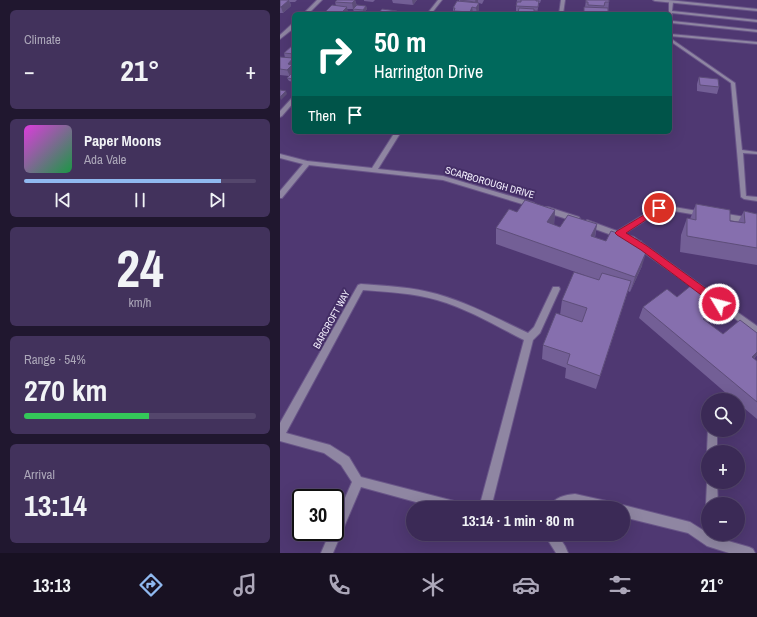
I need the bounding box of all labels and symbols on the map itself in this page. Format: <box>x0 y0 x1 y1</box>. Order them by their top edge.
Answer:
street label: SCARBOROUGH DRIVE <box>444 163 536 201</box>
pin <box>642 191 676 225</box>
position arrow <box>698 283 740 325</box>
street label: BARCROFT WAY <box>310 287 353 351</box>
speed limit sign: 30 <box>292 489 344 541</box>

